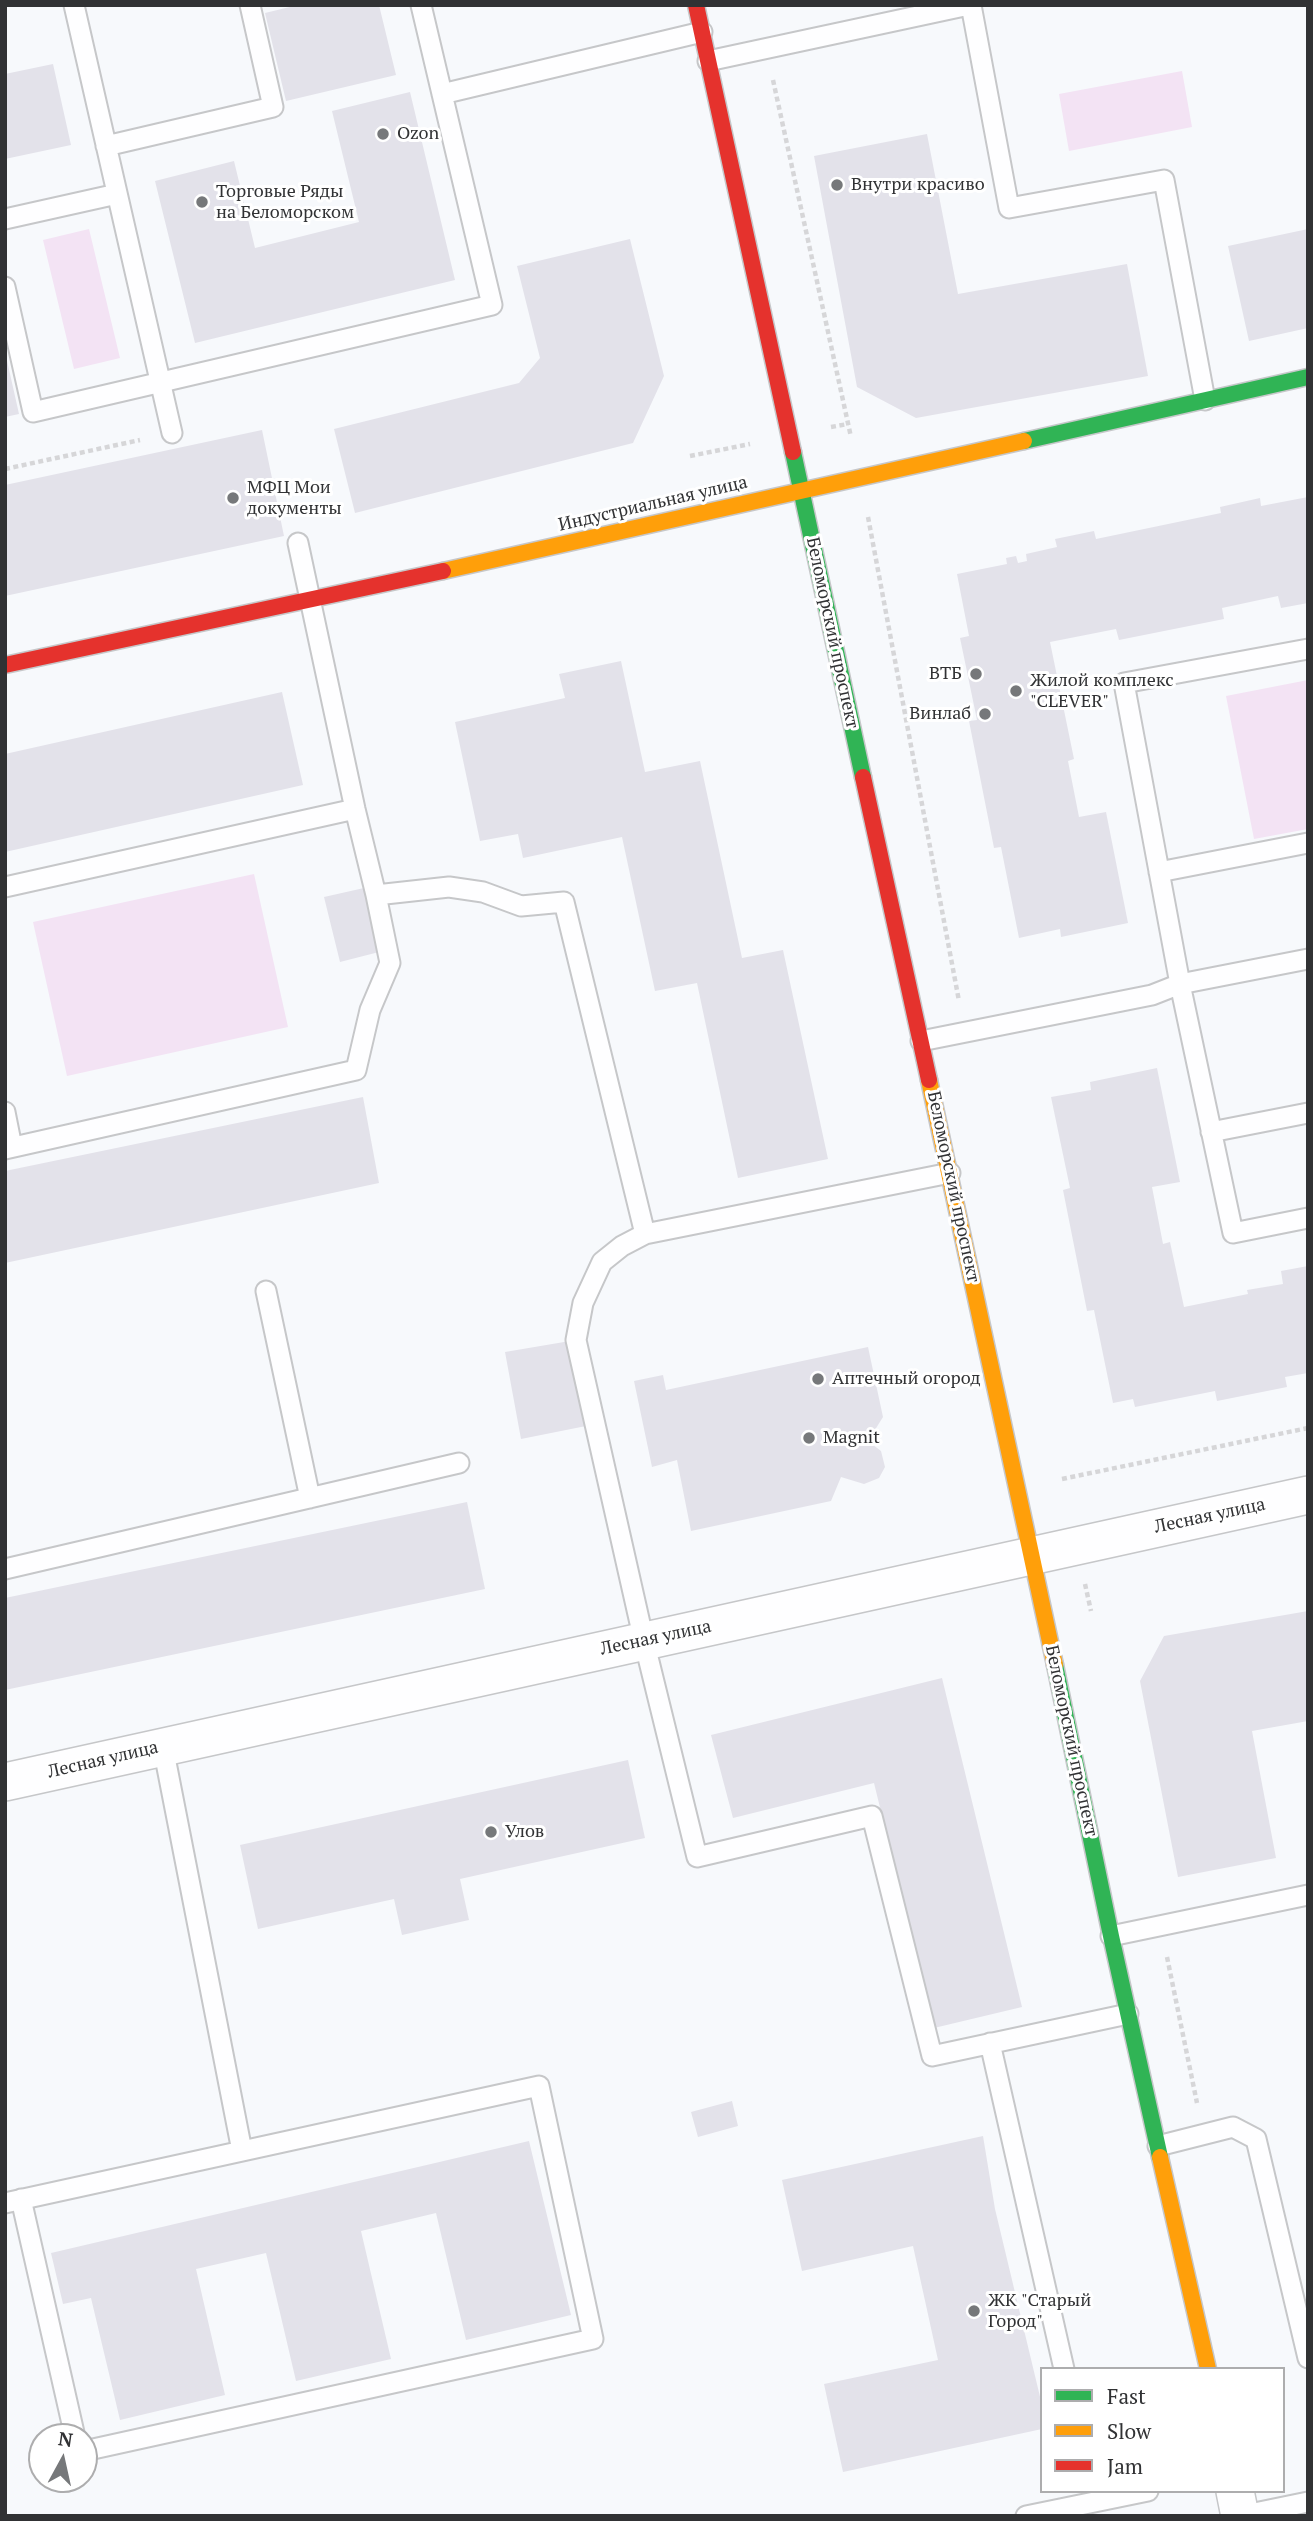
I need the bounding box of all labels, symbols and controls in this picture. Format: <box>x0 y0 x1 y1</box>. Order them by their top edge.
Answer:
place label: Ozon <box>397 123 439 145</box>
marker: Ozon <box>375 126 391 142</box>
place label: Внутри красиво <box>851 174 985 196</box>
marker: Внутри красиво <box>829 177 845 193</box>
place label: Торговые Ряды на Беломорском <box>216 181 354 224</box>
marker: Торговые Ряды на Беломорском <box>194 194 210 210</box>
street label: Индустриальная улица <box>556 472 750 536</box>
place label: МФЦ Мои документы <box>247 477 342 520</box>
marker: МФЦ Мои документы <box>225 490 241 506</box>
street label: Беломорский проспект <box>801 535 863 731</box>
place label: ВТБ <box>929 663 962 685</box>
marker: ВТБ <box>968 666 984 682</box>
place label: Жилой комплекс "СLEVER" <box>1030 670 1174 712</box>
marker: Жилой комплекс "СLEVER" <box>1008 683 1024 699</box>
place label: Винлаб <box>909 703 971 725</box>
marker: Винлаб <box>977 706 993 722</box>
street label: Беломорский проспект <box>922 1089 984 1285</box>
place label: Аптечный огород <box>832 1368 980 1390</box>
marker: Аптечный огород <box>810 1371 826 1387</box>
place label: Magnit <box>823 1427 880 1449</box>
marker: Magnit <box>801 1430 817 1446</box>
street label: Лесная улица <box>1153 1494 1267 1538</box>
street label: Лесная улица <box>599 1616 713 1660</box>
street label: Беломорский проспект <box>1040 1643 1102 1839</box>
street label: Лесная улица <box>46 1737 160 1783</box>
place label: Улов <box>505 1821 544 1843</box>
marker: Улов <box>483 1824 499 1840</box>
place label: ЖК "Старый Город" <box>988 2290 1091 2332</box>
marker: ЖК "Старый Город" <box>966 2303 982 2319</box>
legend <box>1040 2367 1285 2493</box>
text: Fast <box>1107 2382 1146 2410</box>
text: Slow <box>1107 2417 1151 2445</box>
north arrow <box>28 2423 98 2493</box>
text: N <box>57 2425 75 2452</box>
text: Jam <box>1107 2452 1143 2480</box>

